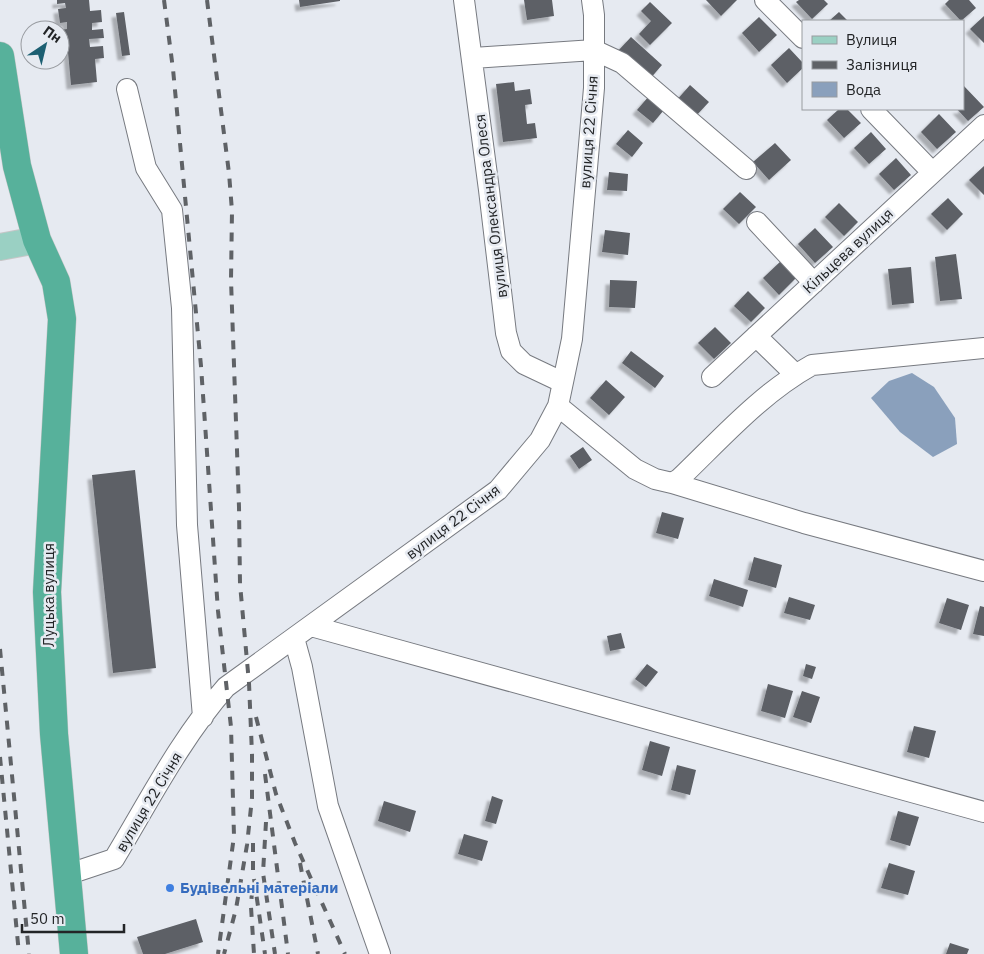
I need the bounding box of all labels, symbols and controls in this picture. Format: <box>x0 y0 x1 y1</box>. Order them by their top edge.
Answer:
north arrow <box>20 20 70 70</box>
legend <box>802 20 964 110</box>
text: Пн <box>40 22 65 47</box>
text: Вулиця <box>846 30 897 49</box>
text: Залізниця <box>846 55 917 74</box>
street label: вулиця 22 Січня <box>575 75 602 189</box>
text: Вода <box>846 80 881 99</box>
street label: вулиця Олександра Олеся <box>470 113 511 299</box>
street label: Кільцева вулиця <box>799 204 897 297</box>
street label: вулиця 22 Січня <box>402 480 503 563</box>
street label: Луцька вулиця <box>39 543 58 647</box>
street label: вулиця 22 Січня <box>111 748 186 855</box>
place label: Будівельні матеріали <box>180 878 338 897</box>
marker: Будівельні матеріали <box>164 882 176 894</box>
scale bar <box>22 902 125 934</box>
text: 50 m <box>30 909 65 928</box>

